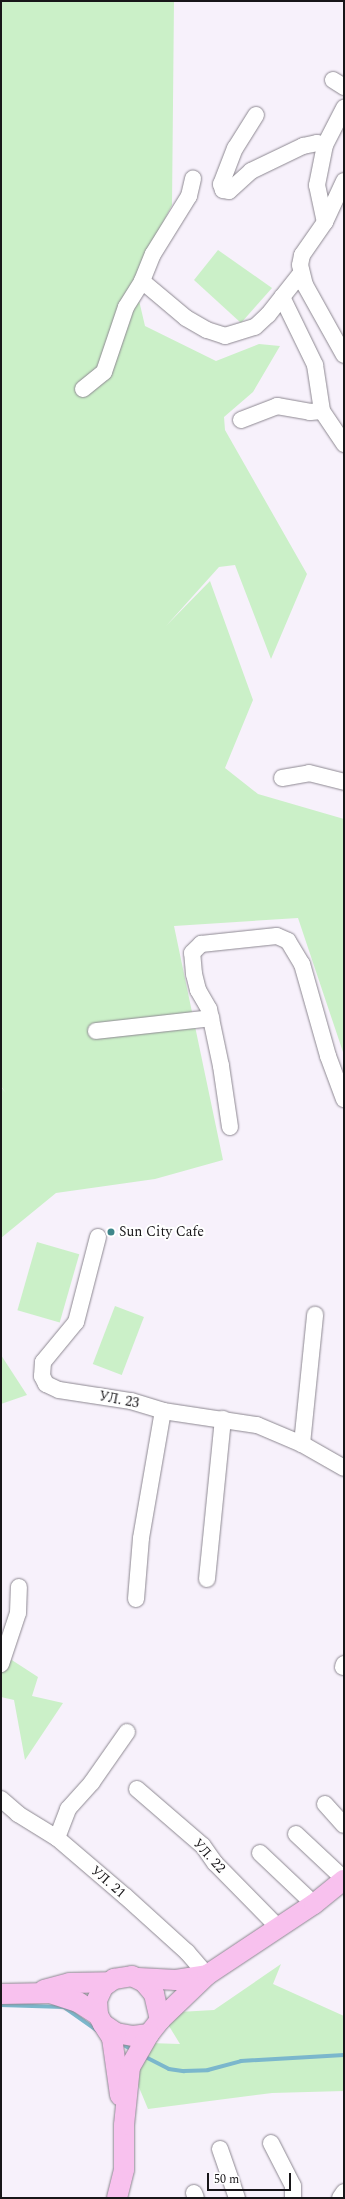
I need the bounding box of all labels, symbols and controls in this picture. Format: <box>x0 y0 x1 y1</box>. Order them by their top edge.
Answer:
place label: Sun City Cafe <box>119 1224 204 1240</box>
marker: Sun City Cafe <box>106 1227 116 1237</box>
street label: УЛ. 23 <box>97 1388 141 1412</box>
street label: УЛ. 22 <box>189 1835 229 1877</box>
street label: УЛ. 21 <box>87 1862 129 1902</box>
scale bar <box>209 2165 293 2191</box>
text: 50 m <box>214 2170 239 2189</box>

